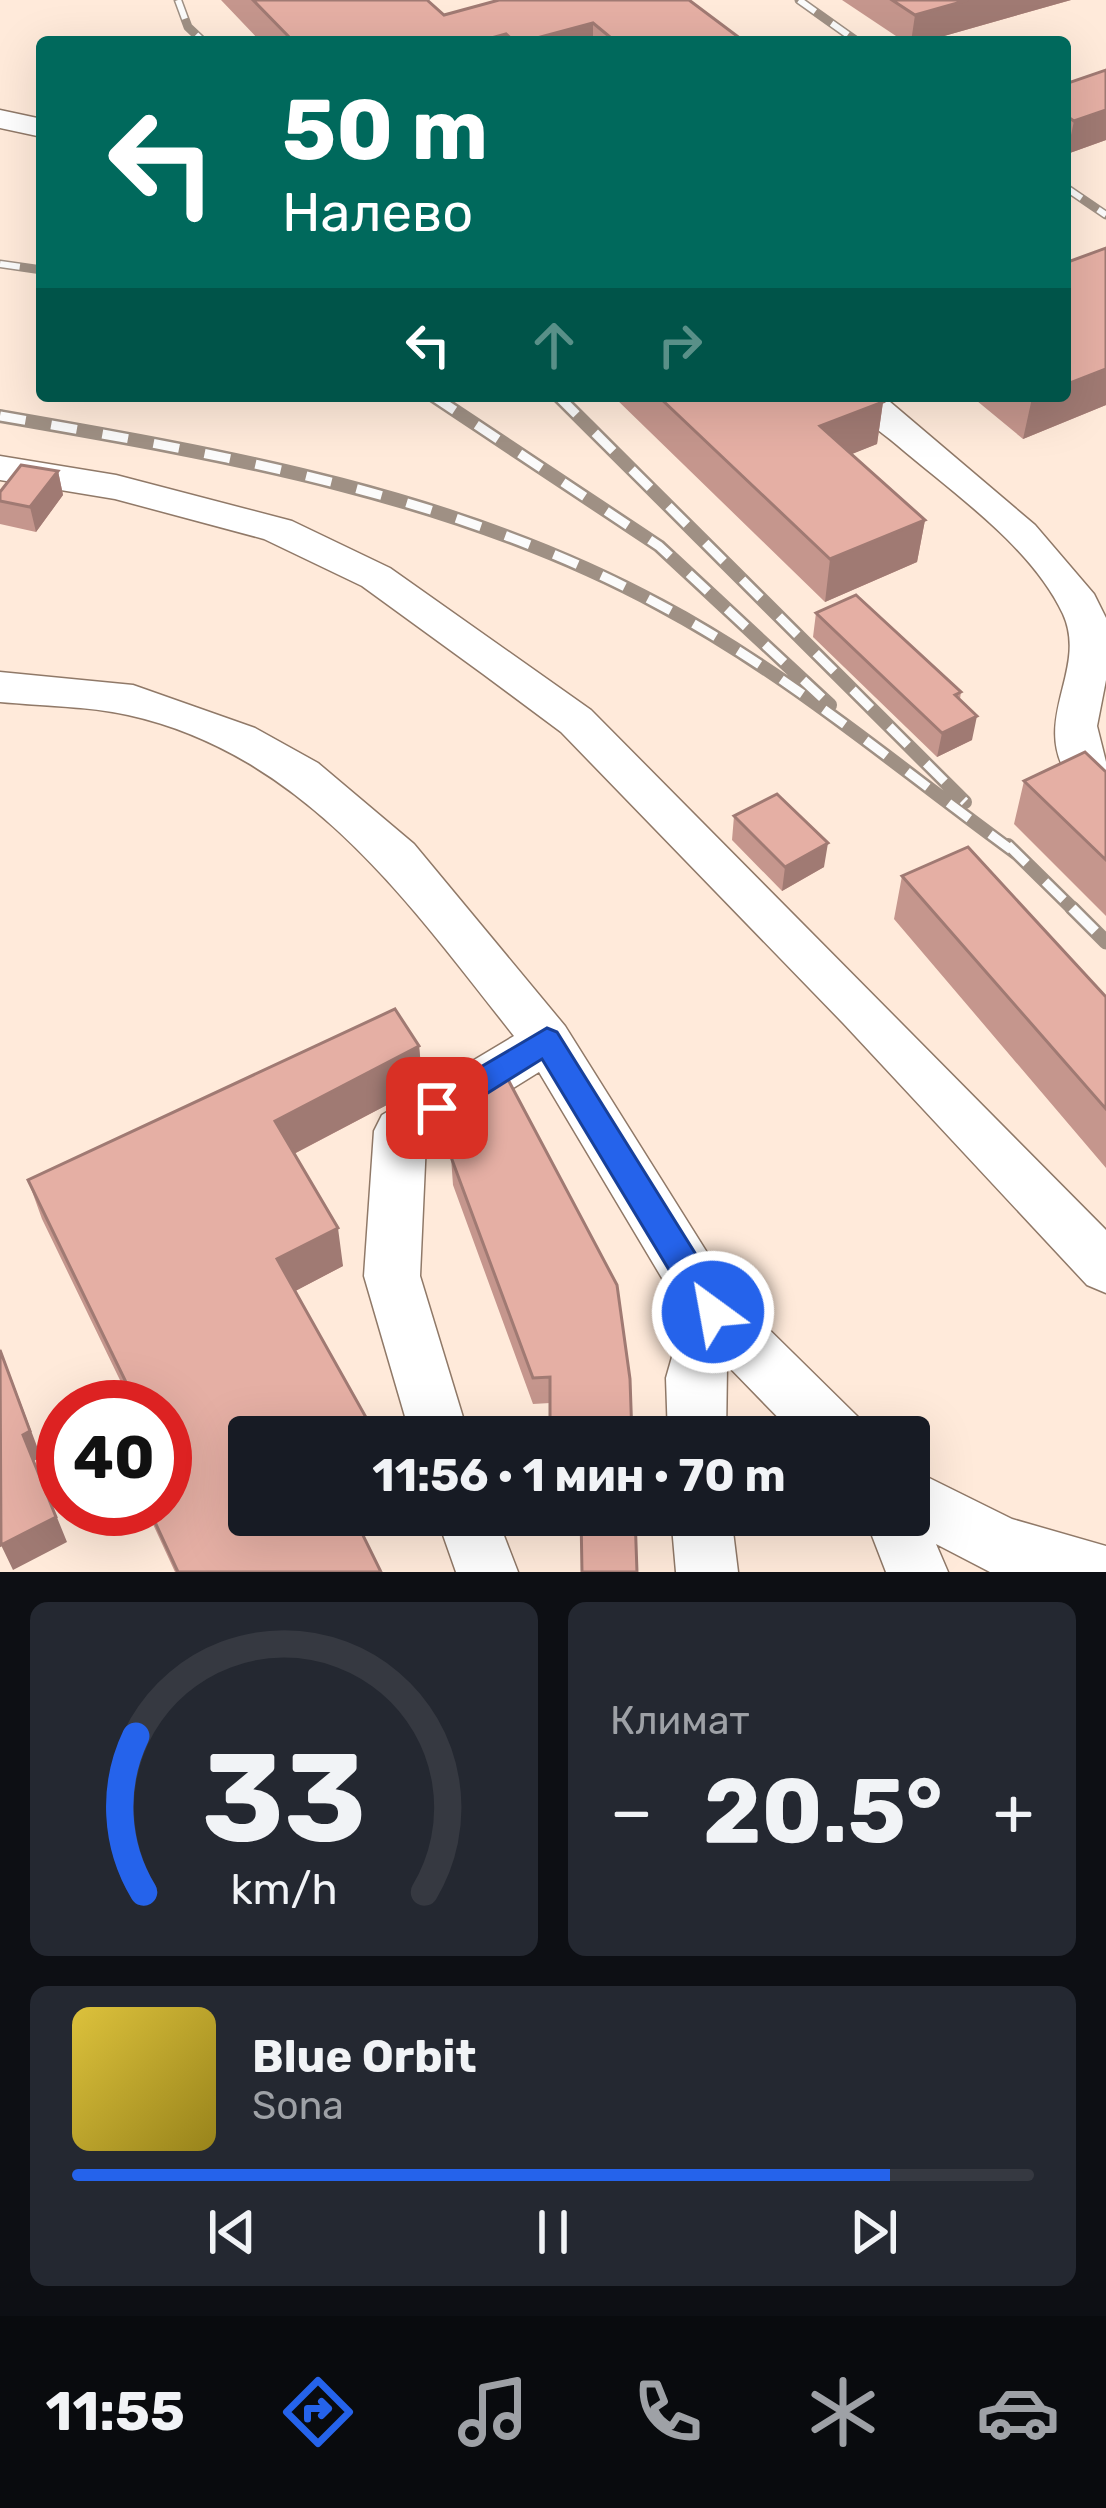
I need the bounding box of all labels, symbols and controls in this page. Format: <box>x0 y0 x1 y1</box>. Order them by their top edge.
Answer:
text: 50 m <box>282 80 488 180</box>
icon: left <box>84 84 240 240</box>
text: Налево <box>282 181 473 245</box>
icon: left <box>395 312 461 378</box>
icon: ahead <box>521 312 587 378</box>
icon: right <box>647 312 713 378</box>
pin <box>386 1057 488 1159</box>
icon: arrive <box>404 1075 470 1141</box>
position arrow <box>650 1249 776 1375</box>
speed limit sign: 40 <box>36 1380 192 1536</box>
text: 11:56 · 1 мин · 70 m <box>372 1449 786 1502</box>
text: Климат <box>610 1698 749 1744</box>
text: 33 <box>202 1724 366 1872</box>
text: 20.5° <box>703 1758 943 1865</box>
text: − <box>610 1772 653 1851</box>
text: + <box>993 1772 1034 1851</box>
text: km/h <box>230 1864 338 1915</box>
text: Blue Orbit <box>252 2030 476 2083</box>
text: Sona <box>252 2083 344 2129</box>
icon: previous <box>199 2199 265 2265</box>
icon: pause <box>520 2199 586 2265</box>
icon: next <box>841 2199 907 2265</box>
icon: directions <box>276 2370 360 2454</box>
icon: music <box>451 2370 535 2454</box>
icon: phone <box>626 2370 710 2454</box>
icon: climate <box>801 2370 885 2454</box>
icon: car <box>976 2370 1060 2454</box>
text: 11:55 <box>46 2380 185 2444</box>

